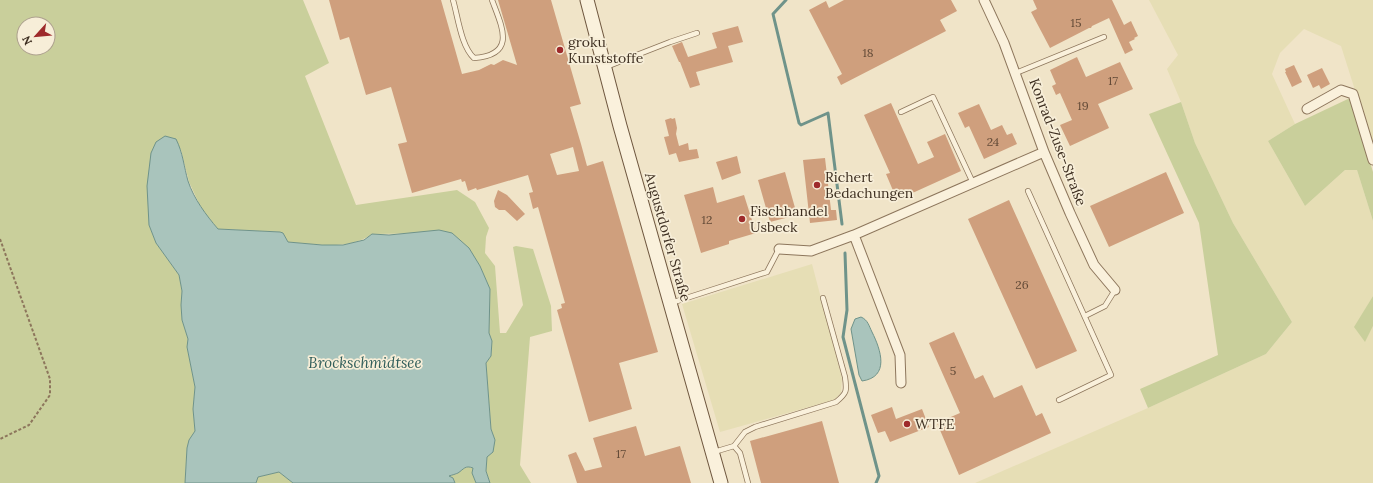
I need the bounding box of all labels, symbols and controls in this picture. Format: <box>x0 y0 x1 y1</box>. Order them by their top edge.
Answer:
house number: 15 <box>1071 15 1081 30</box>
north arrow <box>16 16 56 56</box>
text: N <box>19 33 35 48</box>
place label: groku Kunststoffe <box>568 33 644 67</box>
marker: groku Kunststoffe <box>555 45 565 55</box>
house number: 18 <box>862 45 874 60</box>
house number: 17 <box>1108 73 1118 88</box>
street label: Konrad-Zuse-Straße <box>1025 76 1091 209</box>
house number: 19 <box>1077 98 1089 113</box>
house number: 24 <box>987 134 1000 149</box>
place label: Richert Bedachungen <box>825 168 914 202</box>
street label: Augustdorfer Straße <box>641 169 695 304</box>
marker: Richert Bedachungen <box>812 180 822 190</box>
place label: Fischhandel Usbeck <box>750 202 828 236</box>
house number: 12 <box>702 212 712 227</box>
marker: Fischhandel Usbeck <box>737 214 747 224</box>
house number: 26 <box>1015 277 1029 292</box>
water label: Brockschmidtsee <box>308 353 422 372</box>
house number: 5 <box>950 363 956 378</box>
place label: WTFE <box>915 415 955 433</box>
marker: WTFE <box>902 419 912 429</box>
house number: 17 <box>616 446 626 461</box>

